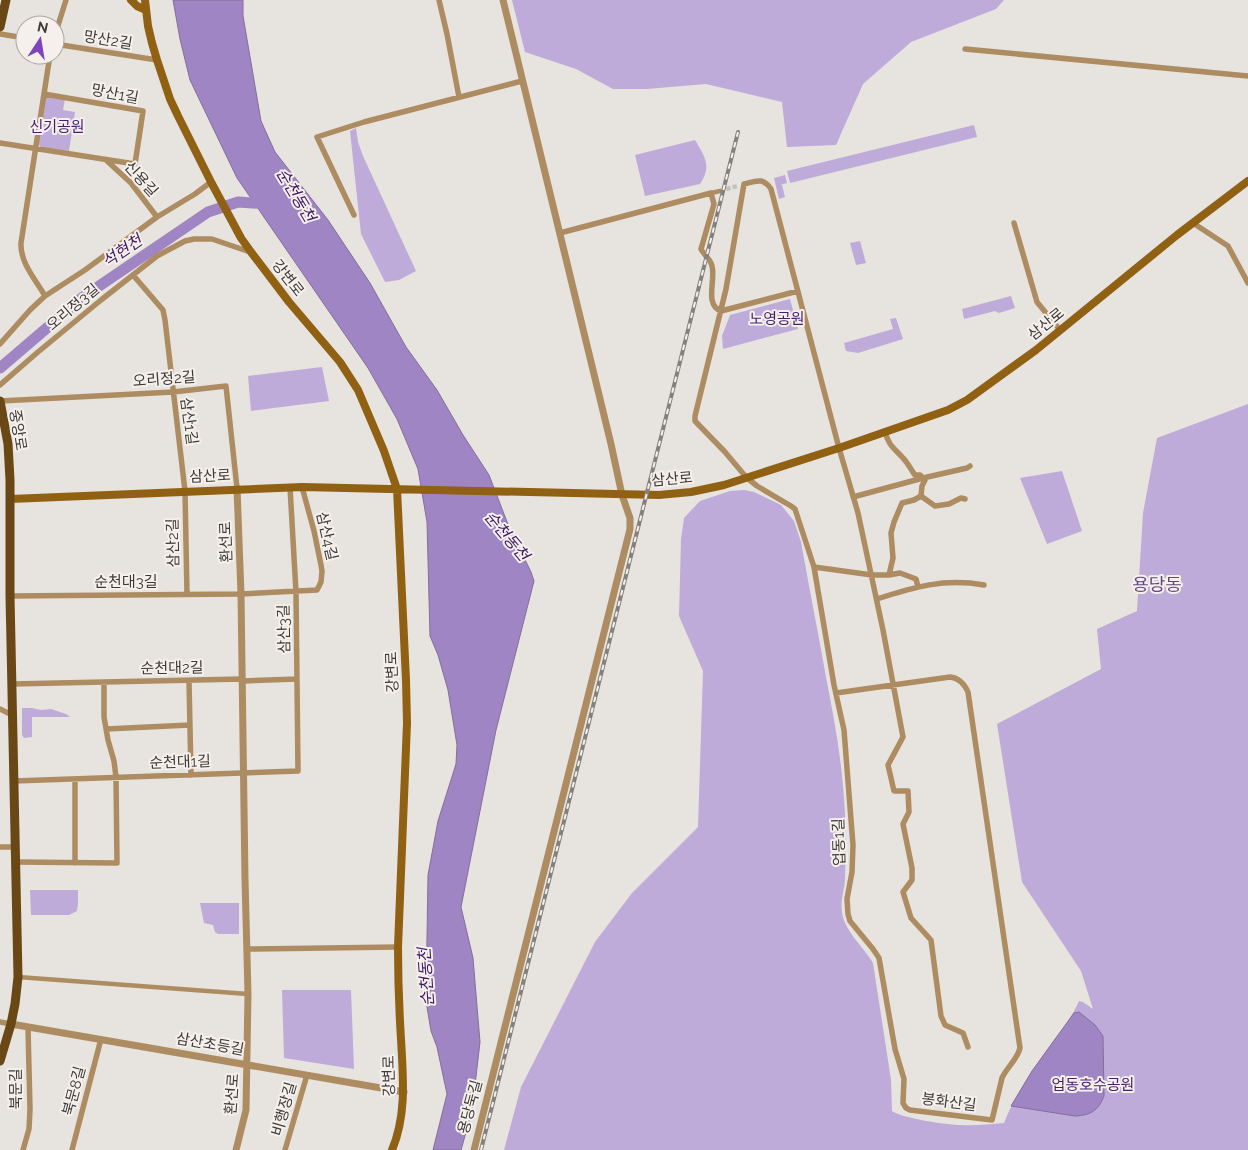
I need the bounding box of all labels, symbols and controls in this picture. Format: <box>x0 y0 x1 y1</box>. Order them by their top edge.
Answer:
north arrow <box>15 15 65 65</box>
text: N <box>36 18 50 36</box>
street label: 망산2길 <box>82 27 134 53</box>
street label: 망산1길 <box>90 81 140 107</box>
park label: 신기공원 <box>29 118 85 136</box>
street label: 신용길 <box>120 158 162 200</box>
water label: 순천동천 <box>273 165 320 227</box>
water label: 석현천 <box>98 230 148 271</box>
street label: 강변로 <box>268 256 308 300</box>
street label: 오리정3길 <box>43 280 103 334</box>
street label: 삼산로 <box>1024 304 1068 344</box>
park label: 노영공원 <box>749 310 805 328</box>
street label: 오리정2길 <box>132 368 196 390</box>
street label: 삼산1길 <box>177 396 201 446</box>
street label: 중앙로 <box>6 408 30 452</box>
street label: 삼산로 <box>189 466 231 486</box>
street label: 삼산로 <box>651 468 693 490</box>
water label: 순천동천 <box>481 507 535 566</box>
street label: 삼산4길 <box>313 510 341 562</box>
street label: 삼산2길 <box>164 518 182 568</box>
street label: 환선로 <box>216 521 236 563</box>
street label: 순천대3길 <box>94 573 158 591</box>
district label: 용당동 <box>1132 574 1182 595</box>
street label: 삼산3길 <box>275 604 293 654</box>
street label: 강변로 <box>382 651 402 693</box>
street label: 순천대2길 <box>140 658 204 678</box>
street label: 순천대1길 <box>149 752 211 772</box>
street label: 업동1길 <box>829 818 849 866</box>
water label: 순천동천 <box>414 945 438 1007</box>
street label: 삼산초등길 <box>174 1029 246 1059</box>
street label: 강변로 <box>380 1055 398 1097</box>
street label: 북문8길 <box>59 1064 89 1118</box>
street label: 북문길 <box>7 1068 25 1110</box>
street label: 환선로 <box>222 1073 242 1115</box>
park label: 업동호수공원 <box>1052 1076 1134 1094</box>
street label: 용당둑길 <box>454 1078 486 1136</box>
street label: 비행장길 <box>268 1080 300 1138</box>
street label: 봉화산길 <box>921 1090 977 1114</box>

